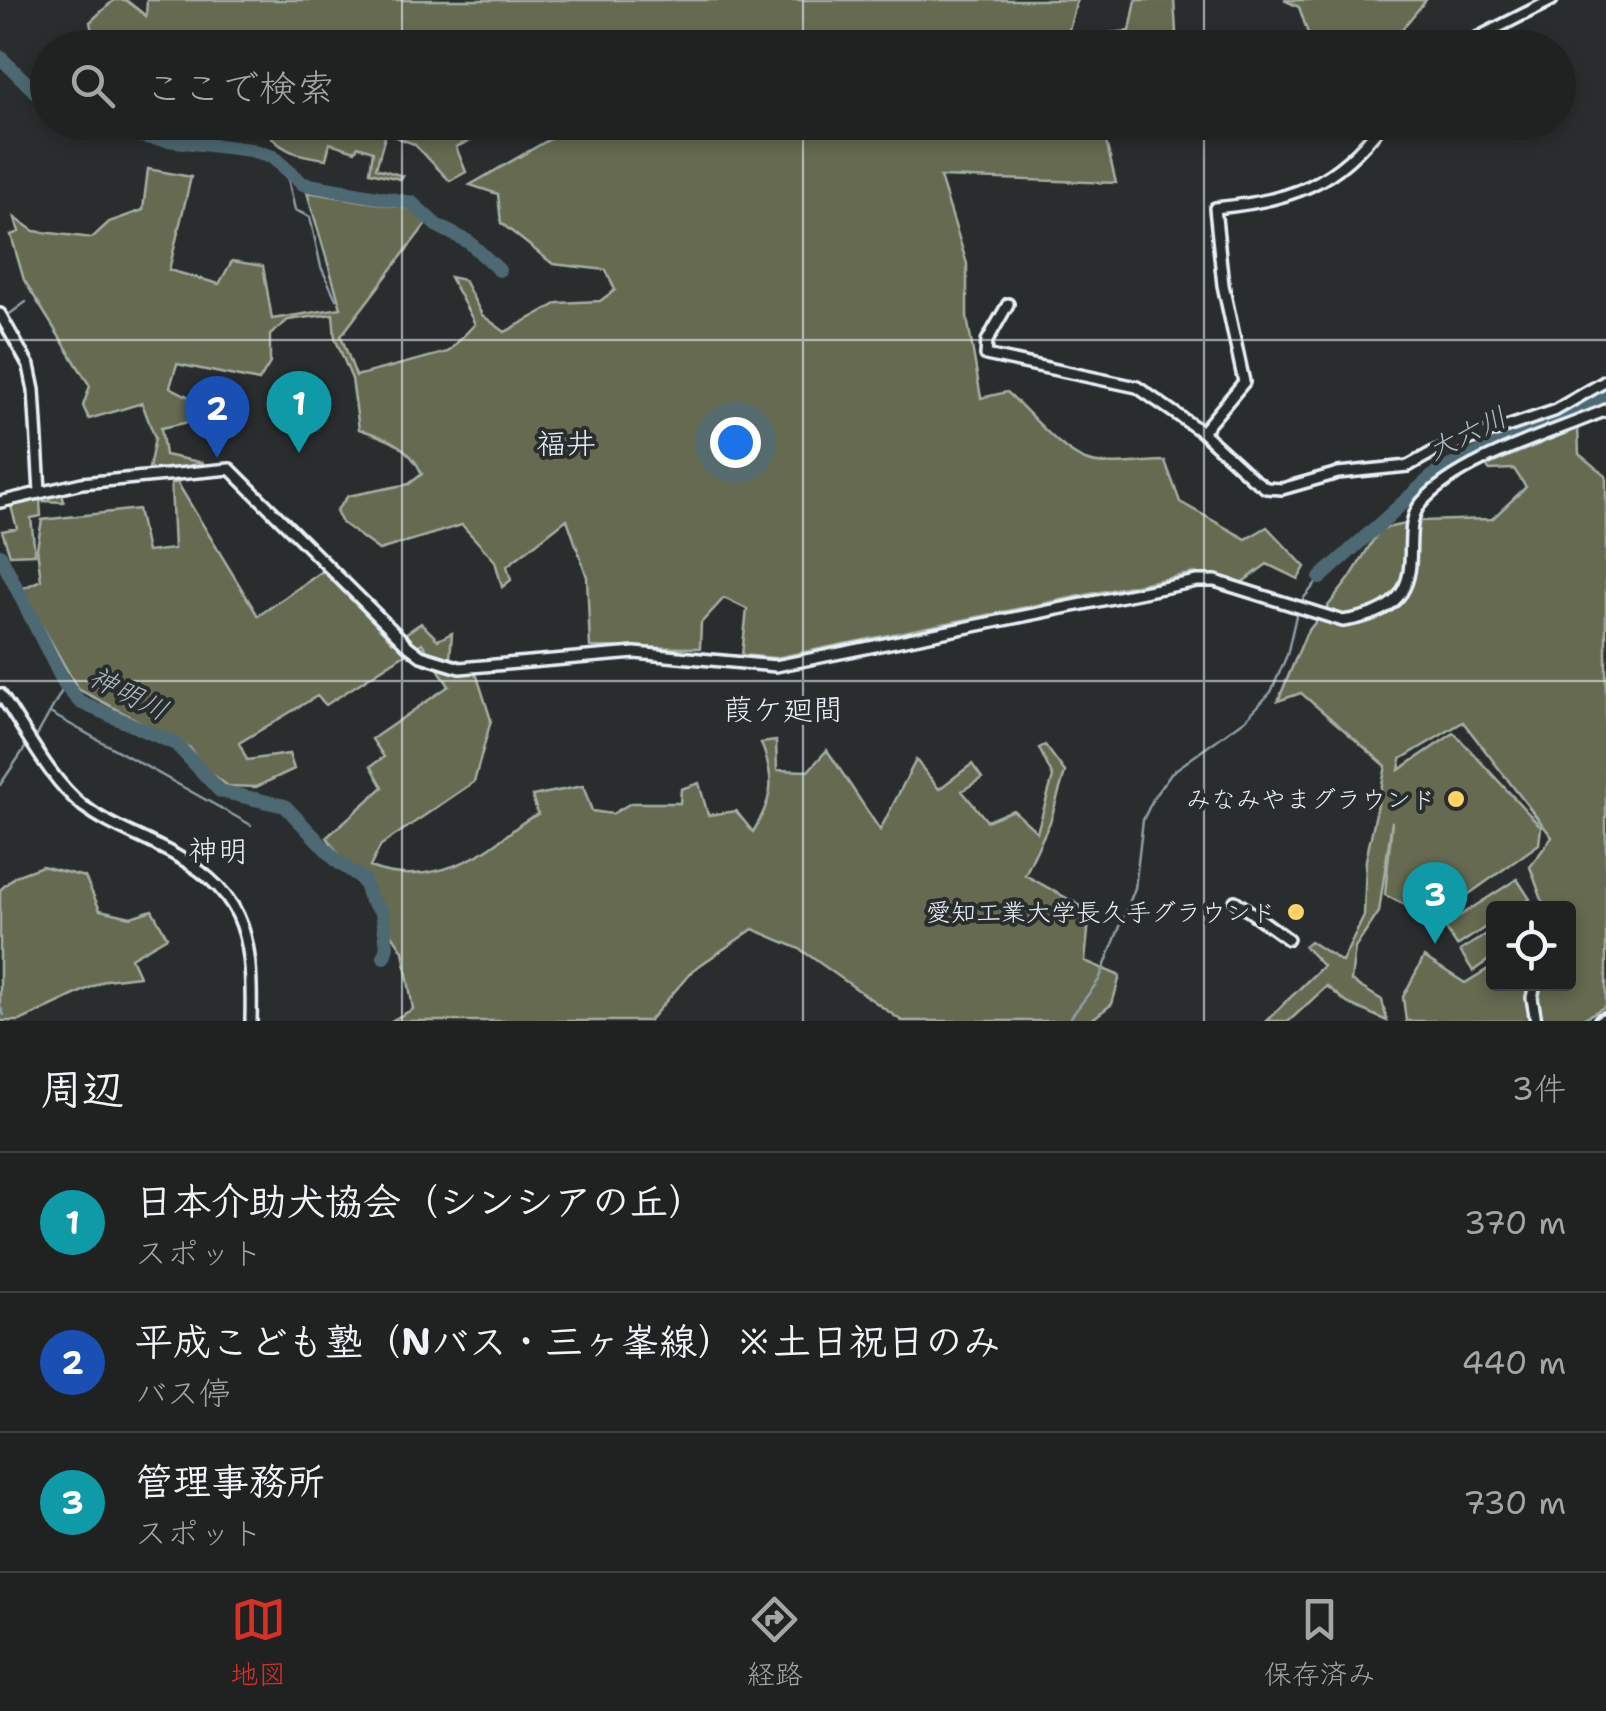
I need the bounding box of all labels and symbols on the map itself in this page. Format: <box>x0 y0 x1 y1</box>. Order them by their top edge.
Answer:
pin: 1 <box>266 370 332 453</box>
pin: 2 <box>184 376 250 458</box>
water label: 大六川 <box>1421 398 1513 468</box>
your location <box>710 417 761 468</box>
district label: 福井 <box>536 423 596 464</box>
water label: 神明川 <box>83 657 175 729</box>
district label: 葭ケ廻間 <box>723 689 843 730</box>
place label: みなみやまグラウンド <box>1186 782 1436 816</box>
marker: みなみやまグラウンド <box>1445 788 1467 810</box>
district label: 神明 <box>188 830 248 871</box>
pin: 3 <box>1402 862 1468 944</box>
place label: 愛知工業大学長久手グラウンド <box>926 895 1276 929</box>
marker: 愛知工業大学長久手グラウンド <box>1285 901 1307 923</box>

